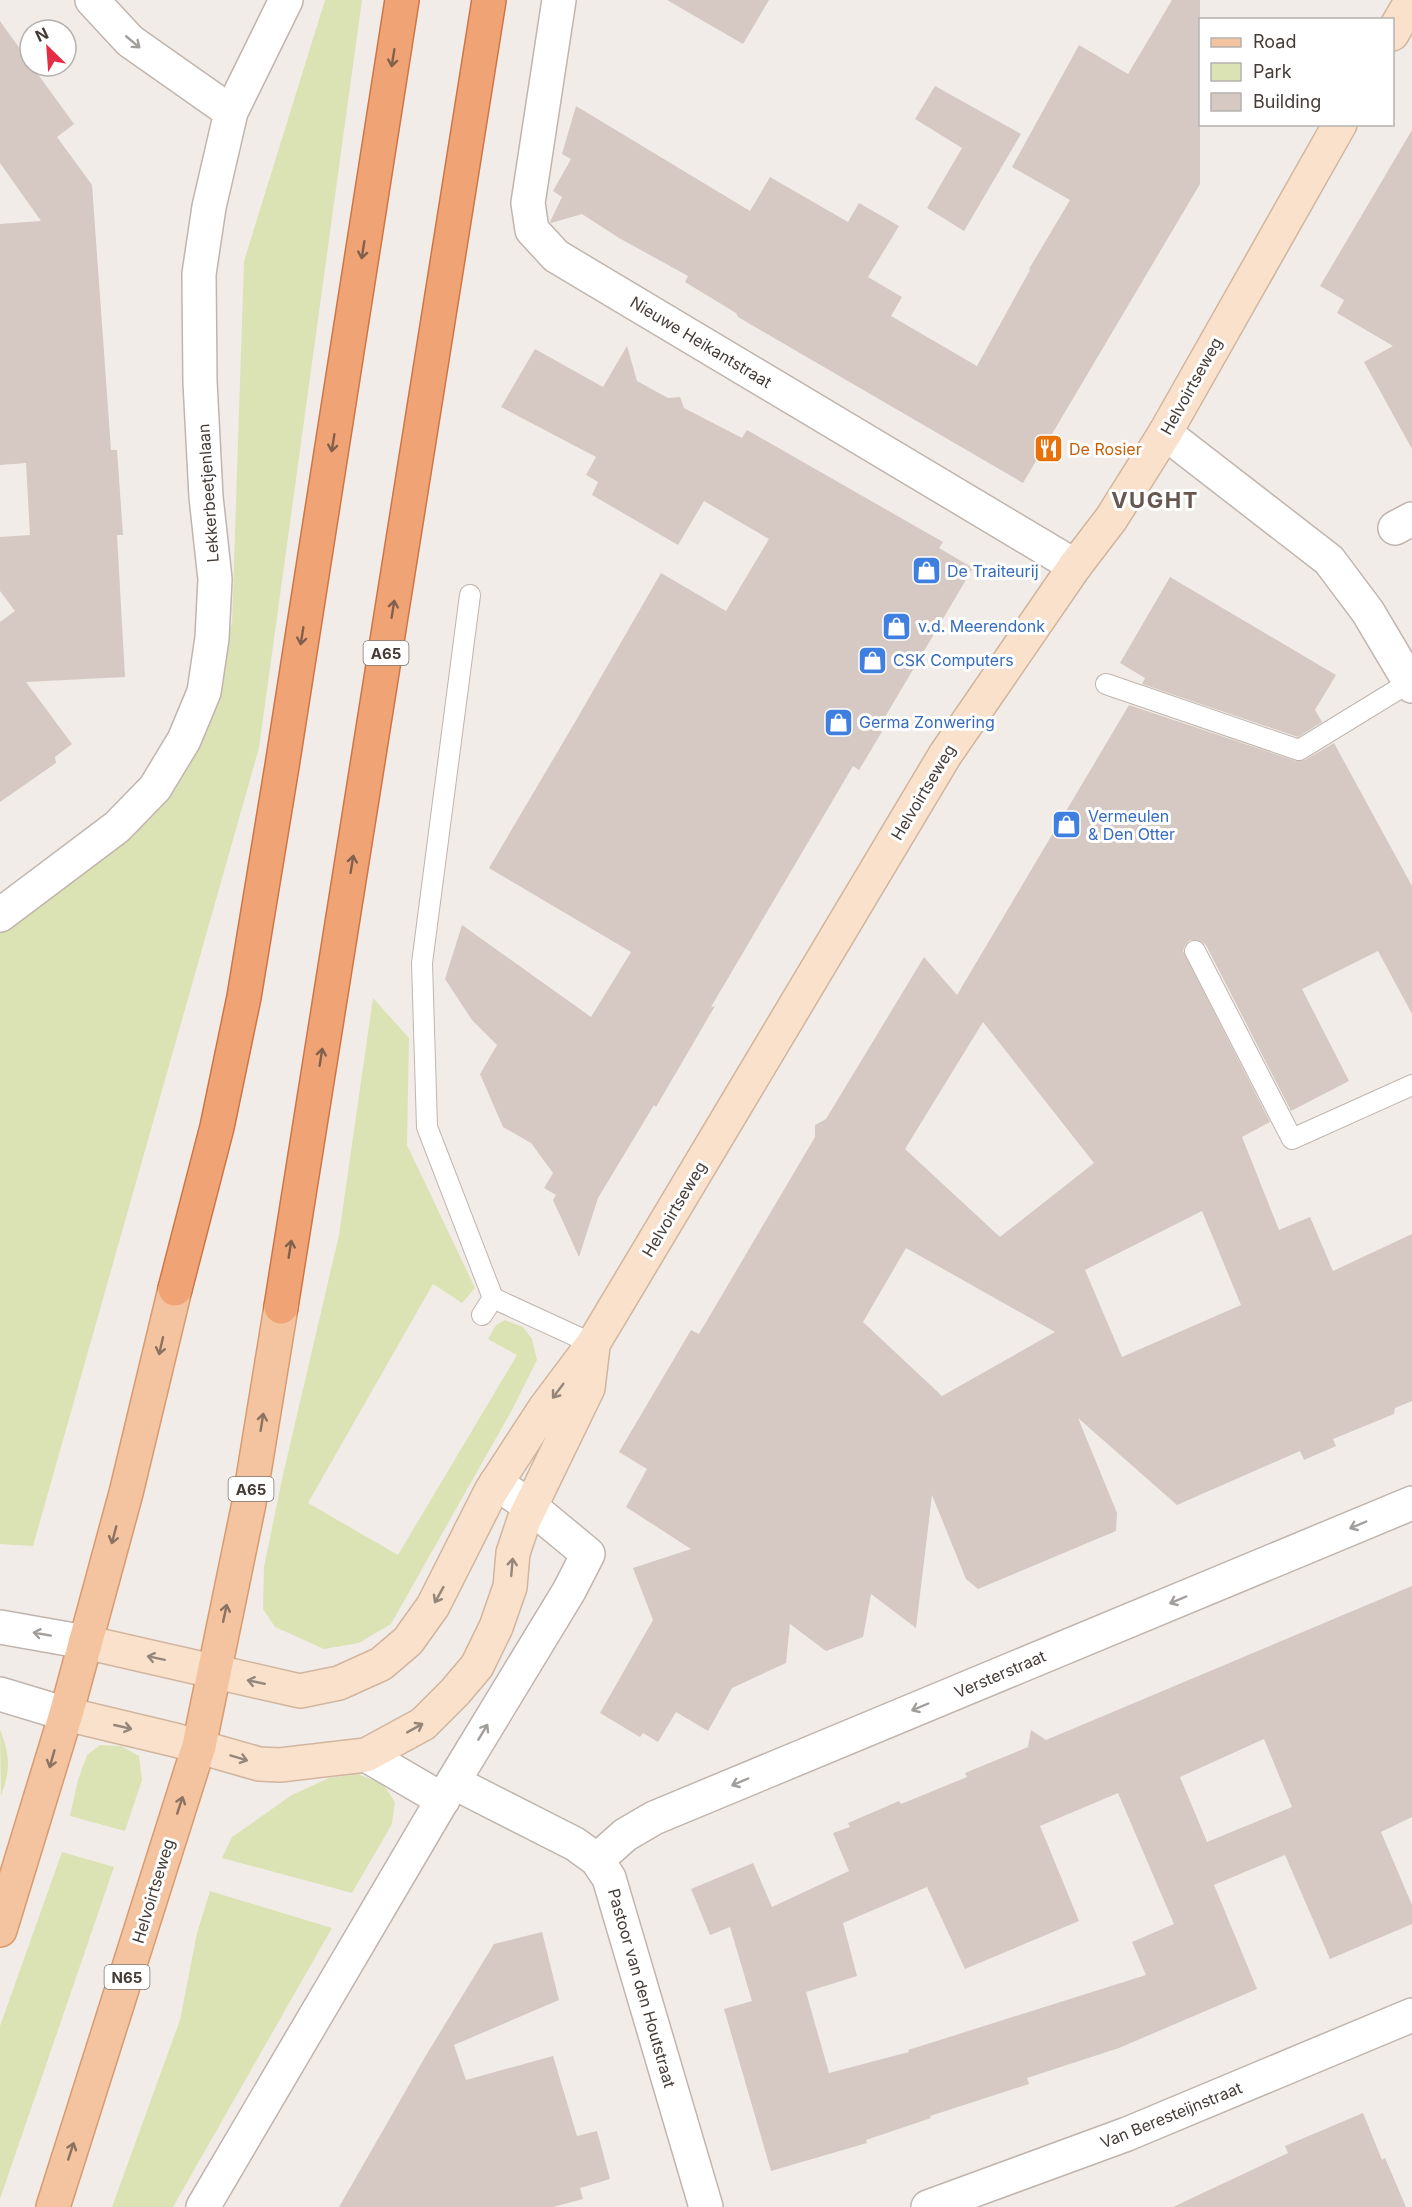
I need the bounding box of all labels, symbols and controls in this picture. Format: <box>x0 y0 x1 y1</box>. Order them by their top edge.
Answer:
north arrow <box>18 18 78 78</box>
legend <box>1199 18 1394 126</box>
text: N <box>32 23 51 46</box>
text: Road <box>1253 31 1296 52</box>
one-way arrow <box>125 35 140 49</box>
one-way arrow <box>387 47 398 67</box>
text: Park <box>1253 61 1292 82</box>
text: Building <box>1253 91 1321 112</box>
one-way arrow <box>357 240 368 260</box>
street label: Nieuwe Heikantstraat <box>627 292 775 392</box>
street label: Helvoirtseweg <box>1156 334 1226 438</box>
street label: Lekkerbeetjenlaan <box>193 423 223 563</box>
one-way arrow <box>327 433 338 452</box>
restaurant icon: De Rosier <box>1032 433 1064 465</box>
place label: De Rosier <box>1069 439 1142 459</box>
district label: VUGHT <box>1111 487 1199 513</box>
shop icon: De Traiteurij <box>910 555 942 587</box>
place label: De Traiteurij <box>947 561 1039 581</box>
one-way arrow <box>387 600 398 620</box>
shop icon: v.d. Meerendonk <box>881 610 913 642</box>
place label: v.d. Meerendonk <box>918 616 1045 636</box>
one-way arrow <box>297 625 308 645</box>
road number: A65 <box>364 641 408 665</box>
shop icon: CSK Computers <box>856 644 888 676</box>
place label: CSK Computers <box>893 650 1014 670</box>
shop icon: Germa Zonwering <box>822 706 854 738</box>
place label: Germa Zonwering <box>859 712 995 732</box>
street label: Helvoirtseweg <box>887 741 959 843</box>
place label: Vermeulen & Den Otter <box>1088 806 1175 844</box>
shop icon: Vermeulen & Den Otter <box>1051 809 1083 841</box>
one-way arrow <box>347 855 358 874</box>
one-way arrow <box>316 1047 327 1067</box>
street label: Helvoirtseweg <box>638 1158 710 1260</box>
one-way arrow <box>285 1240 296 1259</box>
one-way arrow <box>155 1335 166 1355</box>
one-way arrow <box>552 1382 564 1398</box>
one-way arrow <box>257 1412 268 1432</box>
road number: A65 <box>228 1477 274 1501</box>
one-way arrow <box>1349 1520 1368 1531</box>
one-way arrow <box>108 1525 119 1544</box>
one-way arrow <box>507 1557 518 1577</box>
one-way arrow <box>433 1586 445 1603</box>
one-way arrow <box>1169 1595 1188 1606</box>
one-way arrow <box>220 1604 231 1623</box>
one-way arrow <box>33 1628 53 1639</box>
street label: Versterstraat <box>951 1646 1049 1702</box>
one-way arrow <box>146 1652 166 1663</box>
one-way arrow <box>247 1675 266 1687</box>
one-way arrow <box>912 1702 930 1713</box>
one-way arrow <box>113 1722 132 1734</box>
one-way arrow <box>406 1722 423 1734</box>
one-way arrow <box>478 1724 490 1741</box>
one-way arrow <box>46 1749 57 1768</box>
one-way arrow <box>229 1753 248 1764</box>
one-way arrow <box>732 1777 750 1788</box>
one-way arrow <box>175 1796 186 1815</box>
street label: Helvoirtseweg <box>128 1836 178 1946</box>
street label: Pastoor van den Houtstraat <box>604 1886 680 2090</box>
road number: N65 <box>104 1965 150 1989</box>
street label: Van Beresteijnstraat <box>1097 2077 1245 2153</box>
one-way arrow <box>66 2142 77 2161</box>

